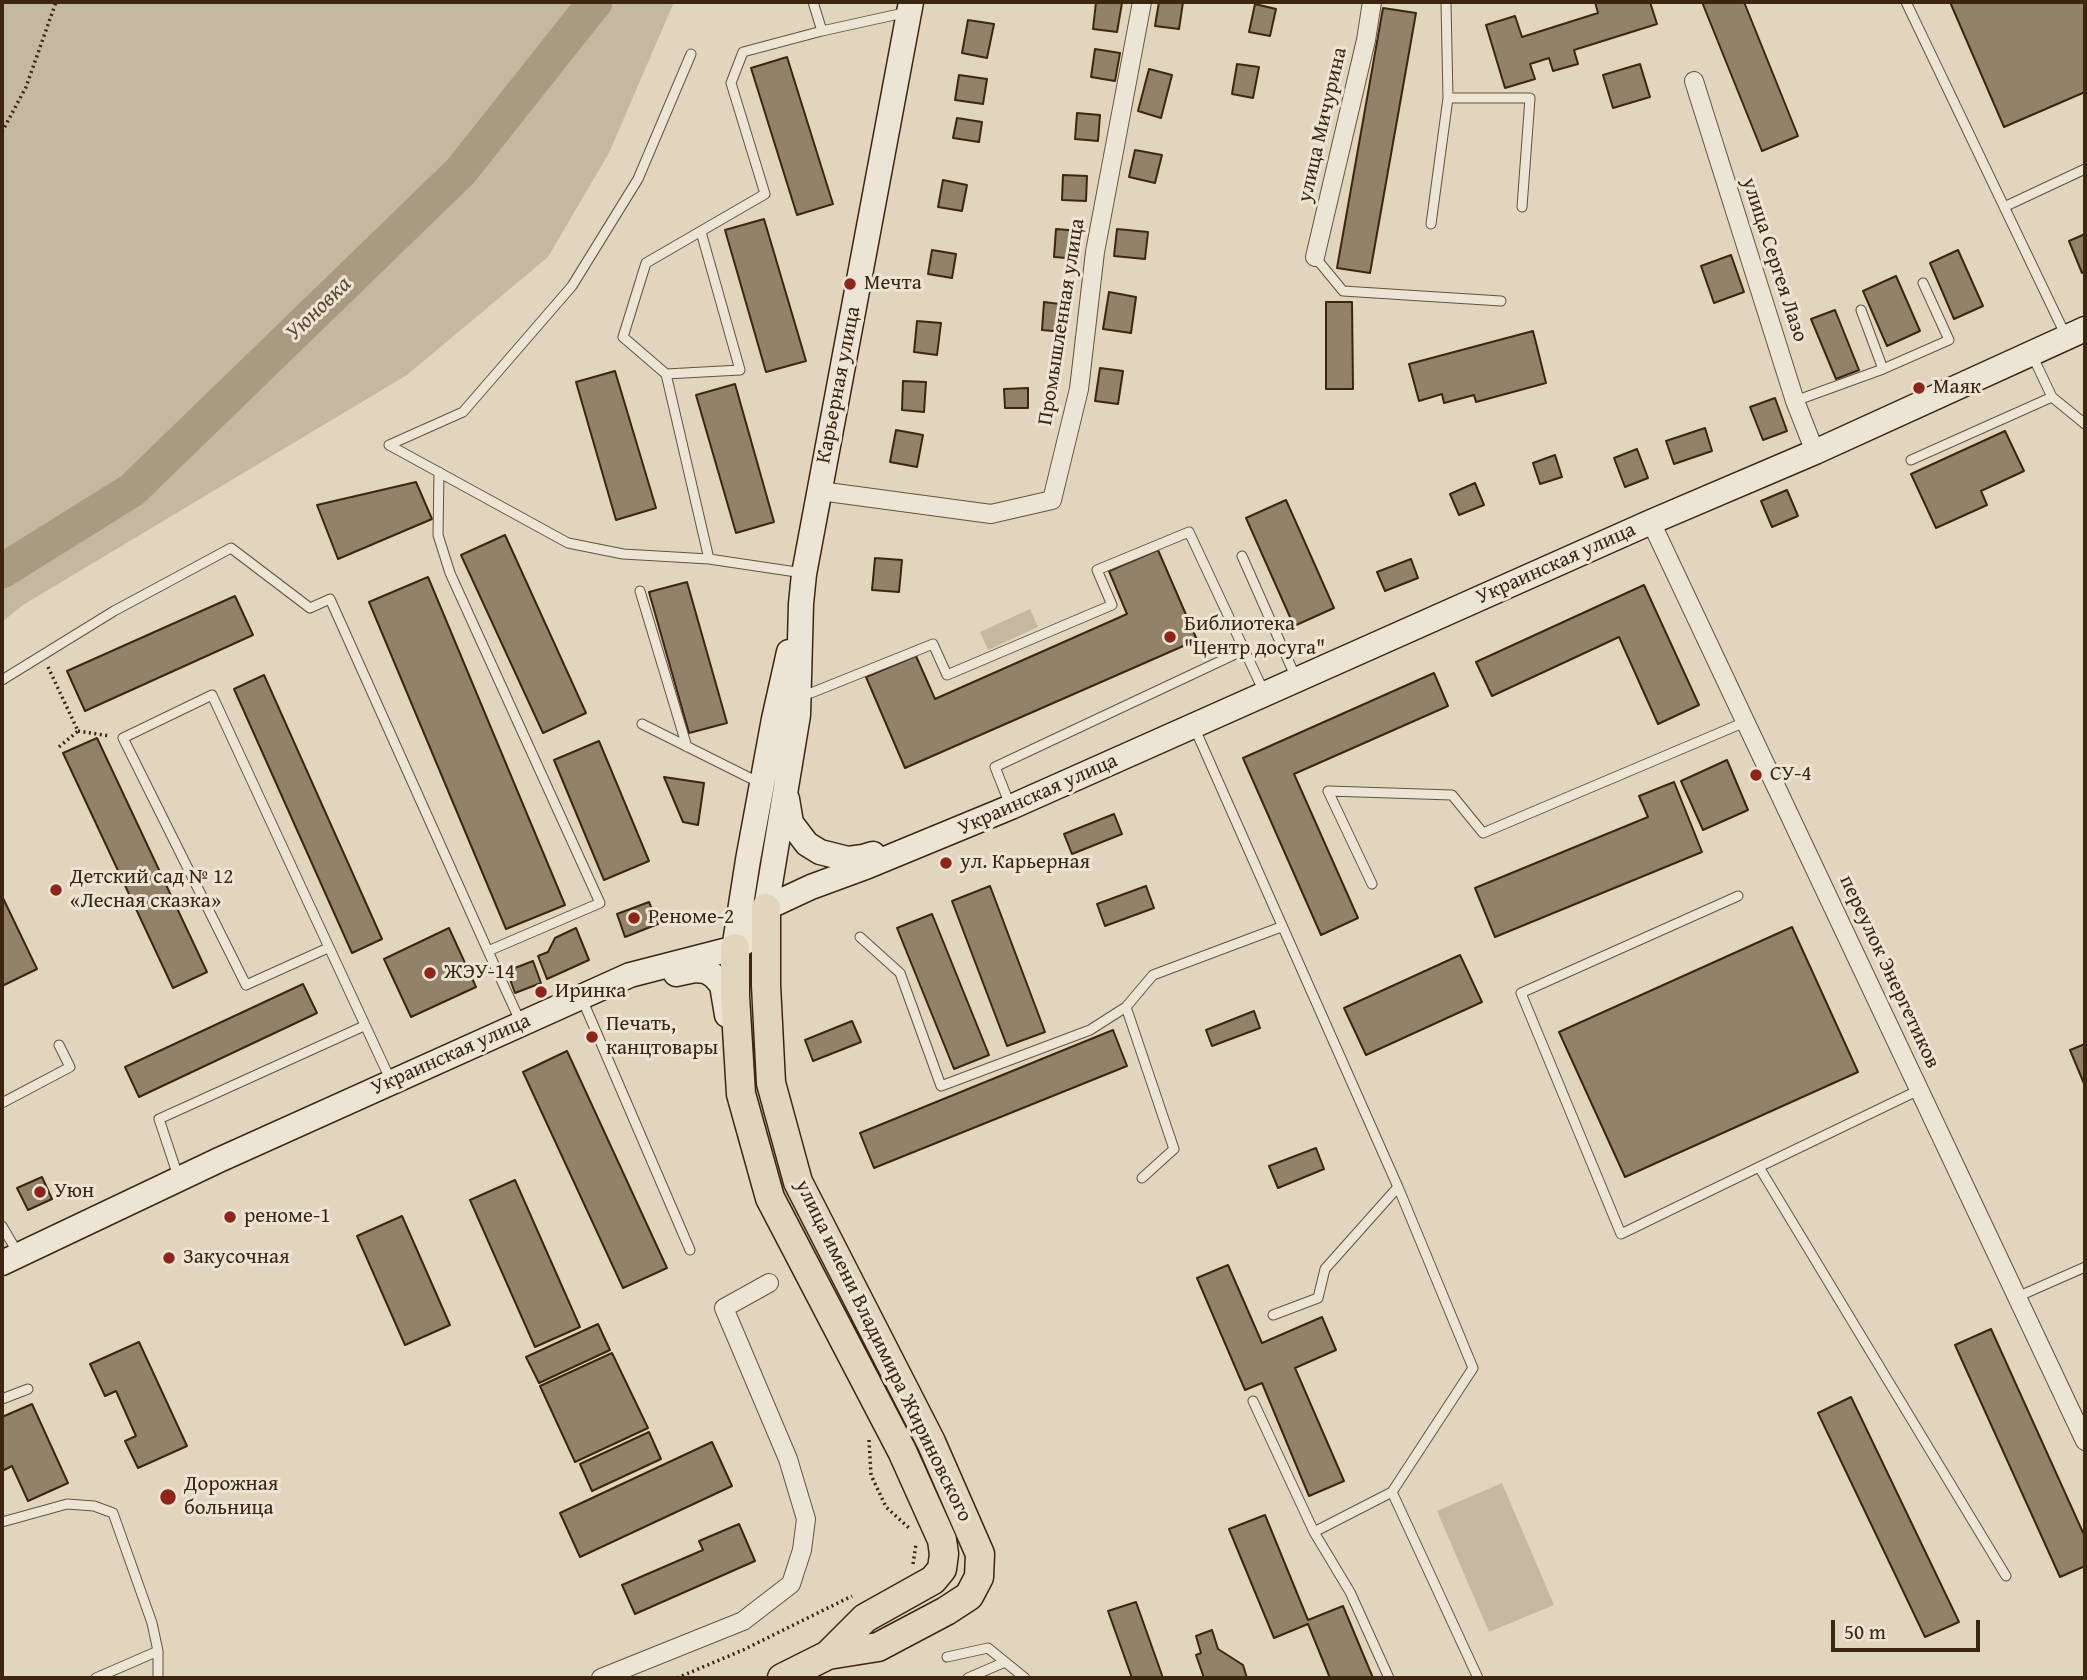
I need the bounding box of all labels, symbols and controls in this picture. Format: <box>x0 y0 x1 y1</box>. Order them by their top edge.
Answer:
street label: улица Мичурина <box>1293 45 1353 205</box>
street label: улица Сергея Лазо <box>1736 175 1812 345</box>
street label: Промышленная улица <box>1033 217 1091 427</box>
water label: Уюновка <box>280 271 358 347</box>
place label: Мечта <box>864 271 922 297</box>
marker: Мечта <box>842 276 858 292</box>
street label: Карьерная улица <box>811 304 867 466</box>
place label: Маяк <box>1933 375 1981 401</box>
marker: Маяк <box>1911 380 1927 396</box>
street label: Украинская улица <box>1472 518 1640 610</box>
place label: Библиотека "Центр досуга" <box>1184 612 1325 662</box>
marker: Библиотека "Центр досуга" <box>1162 629 1178 645</box>
street label: Украинская улица <box>954 749 1122 841</box>
place label: СУ-4 <box>1770 762 1812 788</box>
marker: СУ-4 <box>1748 767 1764 783</box>
place label: ул. Карьерная <box>960 850 1090 876</box>
marker: ул. Карьерная <box>938 855 954 871</box>
place label: Детский сад № 12 «Лесная сказка» <box>70 865 233 915</box>
street label: переулок Энергетиков <box>1833 871 1945 1073</box>
marker: Детский сад № 12 «Лесная сказка» <box>48 882 64 898</box>
place label: Реноме-2 <box>648 905 734 931</box>
marker: Реноме-2 <box>626 910 642 926</box>
place label: ЖЭУ-14 <box>444 960 515 986</box>
marker: ЖЭУ-14 <box>422 965 438 981</box>
place label: Иринка <box>555 979 626 1005</box>
marker: Иринка <box>533 984 549 1000</box>
street label: Украинская улица <box>367 1009 535 1101</box>
place label: Печать, канцтовары <box>606 1012 718 1062</box>
marker: Печать, канцтовары <box>584 1029 600 1045</box>
street label: улица имени Владимира Жириновского <box>789 1176 977 1526</box>
place label: Уюн <box>54 1179 94 1205</box>
marker: Уюн <box>32 1184 48 1200</box>
place label: реноме-1 <box>244 1204 330 1230</box>
marker: реноме-1 <box>222 1209 238 1225</box>
place label: Закусочная <box>183 1245 290 1271</box>
marker: Закусочная <box>161 1250 177 1266</box>
place label: Дорожная больница <box>184 1472 278 1522</box>
marker: Дорожная больница <box>158 1487 178 1507</box>
scale bar <box>1835 1606 1984 1650</box>
text: 50 m <box>1844 1616 1886 1647</box>

